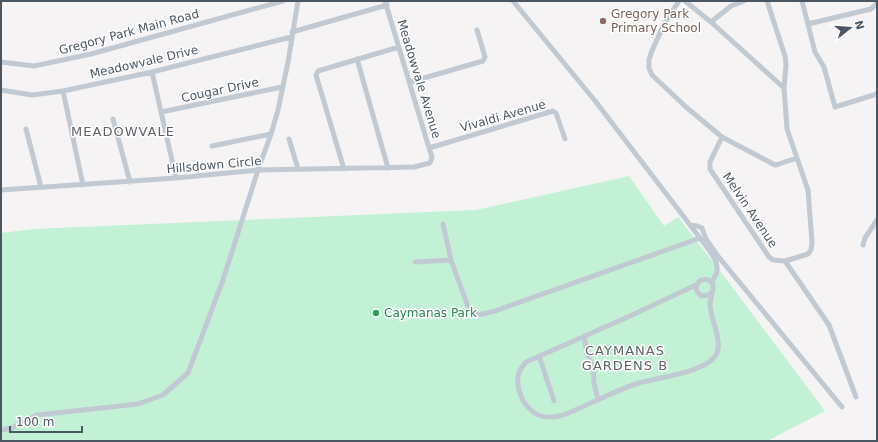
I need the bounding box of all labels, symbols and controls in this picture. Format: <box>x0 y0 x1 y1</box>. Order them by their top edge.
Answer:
street label: Gregory Park Main Road <box>57 7 201 57</box>
place label: Gregory Park Primary School <box>611 7 701 35</box>
north arrow <box>830 8 870 48</box>
marker: Gregory Park Primary School <box>598 16 608 26</box>
street label: Meadowvale Avenue <box>394 18 444 140</box>
text: N <box>852 19 867 32</box>
street label: Meadowvale Drive <box>88 43 200 81</box>
street label: Cougar Drive <box>180 75 260 105</box>
street label: Vivaldi Avenue <box>459 97 547 135</box>
district label: MEADOWVALE <box>71 124 175 139</box>
street label: Hillsdown Circle <box>166 154 262 176</box>
street label: Melvin Avenue <box>720 170 780 250</box>
place label: Caymanas Park <box>384 306 477 320</box>
marker: Caymanas Park <box>371 308 381 318</box>
district label: CAYMANAS GARDENS B <box>582 343 668 373</box>
scale bar <box>10 408 82 434</box>
text: 100 m <box>16 415 54 429</box>

